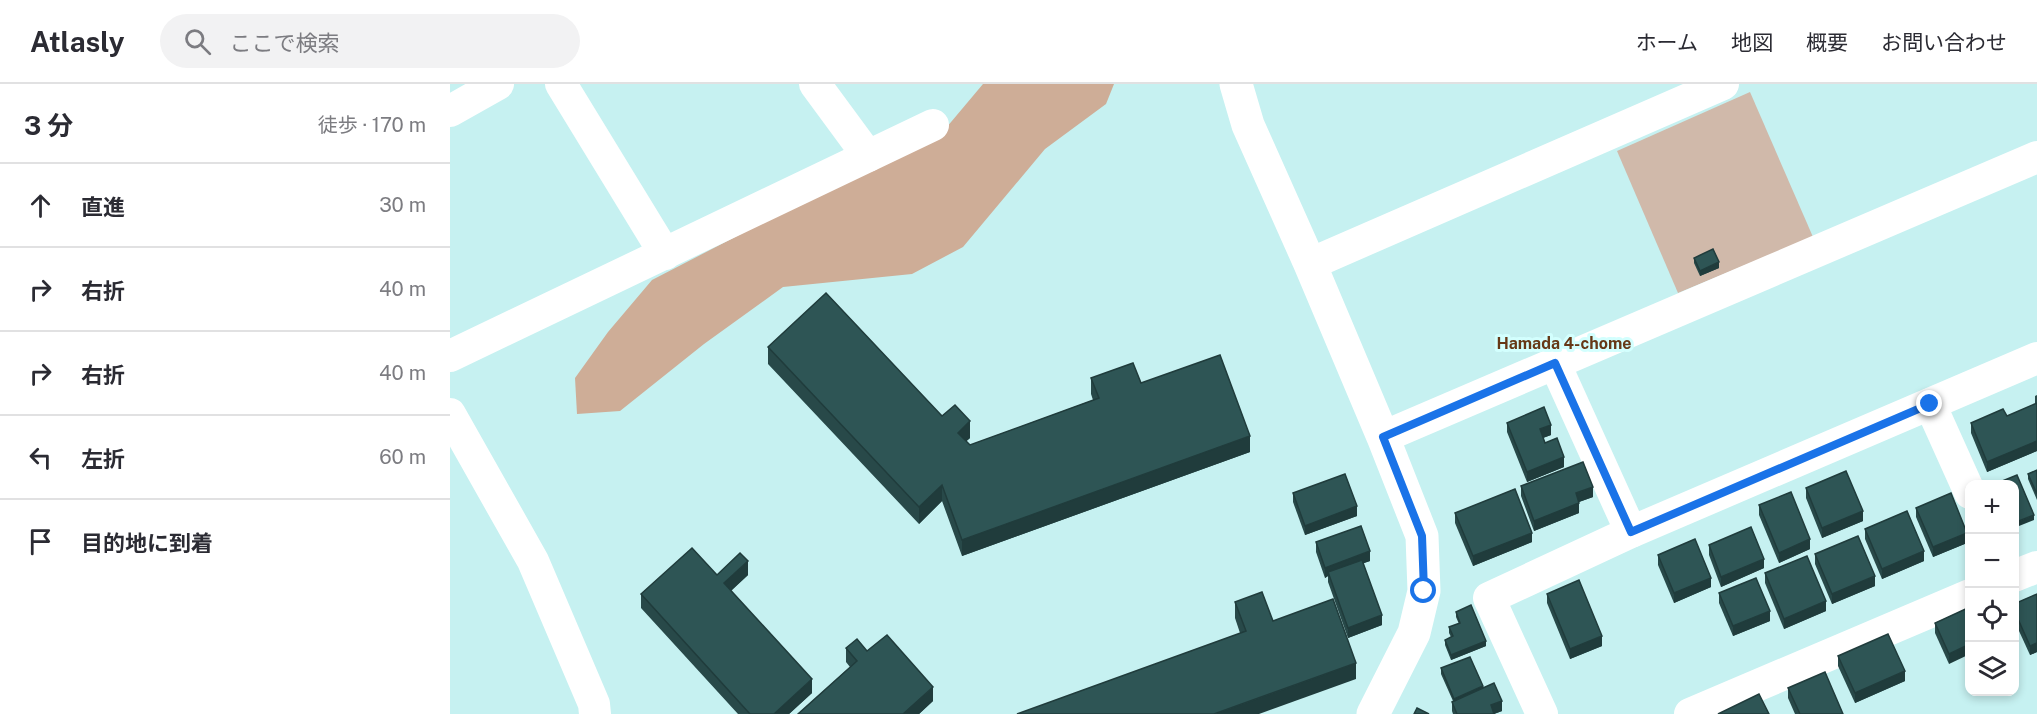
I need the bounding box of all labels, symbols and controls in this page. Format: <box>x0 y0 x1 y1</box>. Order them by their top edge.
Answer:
search box <box>160 14 580 68</box>
text: Atlasly <box>30 25 124 58</box>
icon: search <box>181 25 214 58</box>
text: ここで検索 <box>229 30 339 56</box>
text: ホーム <box>1636 30 1698 55</box>
text: 地図 <box>1731 30 1773 55</box>
text: 概要 <box>1806 30 1848 55</box>
text: お問い合わせ <box>1881 30 2007 55</box>
text: 3 分 <box>24 110 73 141</box>
text: 徒歩 · 170 m <box>318 113 426 137</box>
icon: ahead <box>24 189 57 222</box>
text: 30 m <box>379 193 426 217</box>
text: 直進 <box>81 194 125 220</box>
icon: right <box>24 273 57 306</box>
text: 40 m <box>379 277 426 301</box>
text: 右折 <box>81 278 125 304</box>
district label: Hamada 4-chome <box>1496 334 1632 353</box>
icon: right <box>24 357 57 390</box>
text: 40 m <box>379 361 426 385</box>
text: 右折 <box>81 362 125 388</box>
route end <box>1916 390 1942 416</box>
icon: left <box>24 441 57 474</box>
text: 60 m <box>379 445 426 469</box>
text: 左折 <box>81 446 125 472</box>
map controls <box>1965 480 2019 696</box>
button: + <box>1965 480 2019 534</box>
icon: arrive <box>24 525 57 558</box>
text: 目的地に到着 <box>81 530 213 556</box>
button: − <box>1965 534 2019 588</box>
route start <box>1410 577 1436 603</box>
button: locate <box>1965 588 2019 642</box>
button: layers <box>1965 642 2019 696</box>

